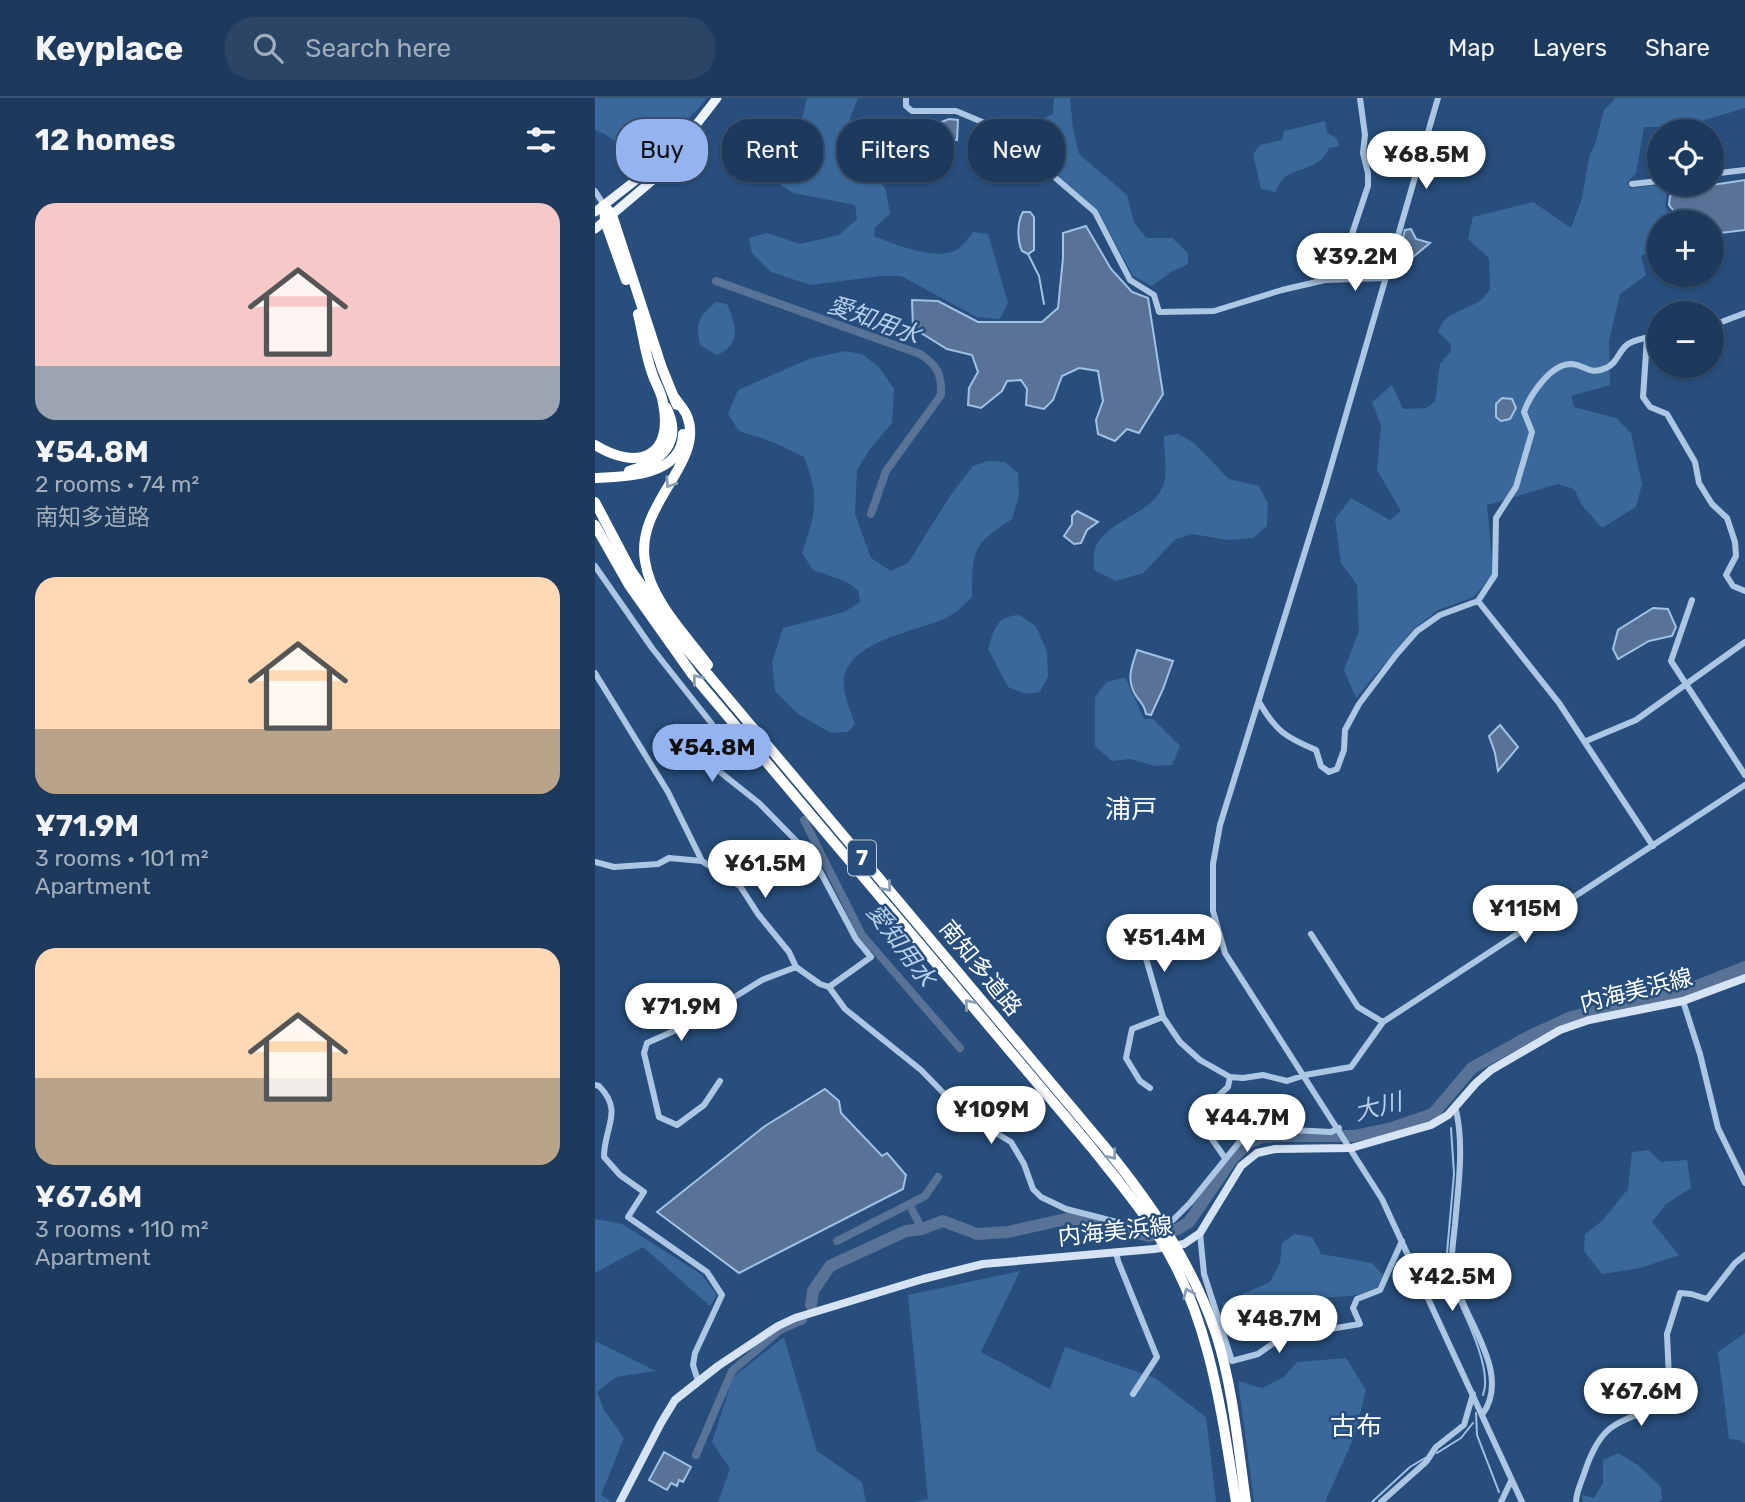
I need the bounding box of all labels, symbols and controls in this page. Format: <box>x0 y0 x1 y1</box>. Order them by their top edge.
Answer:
search box <box>225 17 715 80</box>
text: Keyplace <box>35 29 183 68</box>
icon: search <box>249 29 287 67</box>
text: Search here <box>305 33 451 64</box>
text: Map <box>1448 34 1495 62</box>
text: Layers <box>1533 34 1607 62</box>
text: Share <box>1645 34 1710 62</box>
chip: Buy <box>616 119 708 182</box>
chip: Rent <box>722 119 823 182</box>
chip: Filters <box>837 119 954 182</box>
chip: New <box>968 119 1065 182</box>
map controls <box>1647 119 1724 378</box>
button: locate <box>1647 119 1724 196</box>
icon: filters <box>522 121 560 159</box>
text: 12 homes <box>35 122 176 158</box>
pin: ¥68.5M <box>1369 132 1483 191</box>
text: ¥68.5M <box>1383 140 1469 168</box>
button: + <box>1647 210 1724 287</box>
pin: ¥39.2M <box>1298 234 1412 293</box>
text: ¥39.2M <box>1312 242 1398 270</box>
icon: home <box>235 249 361 375</box>
water label: 愛知用水 <box>824 290 927 351</box>
button: − <box>1647 301 1724 378</box>
text: ¥54.8M <box>35 434 149 470</box>
text: 2 rooms · 74 m² <box>35 470 199 498</box>
one-way arrow <box>665 475 678 488</box>
text: 南知多道路 <box>35 503 150 531</box>
icon: home <box>235 623 361 749</box>
one-way arrow <box>692 675 705 687</box>
pin: ¥54.8M <box>655 724 769 784</box>
text: ¥54.8M <box>668 733 756 761</box>
district label: 浦戸 <box>1105 794 1157 825</box>
text: ¥71.9M <box>35 808 139 844</box>
pin: ¥61.5M <box>708 840 822 900</box>
road number: 7 <box>848 840 876 876</box>
text: 3 rooms · 101 m² <box>35 844 209 872</box>
text: ¥61.5M <box>724 849 806 877</box>
text: Apartment <box>35 872 151 900</box>
one-way arrow <box>879 879 891 892</box>
pin: ¥115M <box>1476 886 1574 945</box>
text: ¥115M <box>1489 894 1561 922</box>
water label: 愛知用水 <box>861 898 943 994</box>
pin: ¥51.4M <box>1107 914 1221 974</box>
street label: 南知多道路 <box>934 915 1028 1021</box>
text: ¥51.4M <box>1122 923 1206 951</box>
street label: 内海美浜線 <box>1577 963 1695 1017</box>
pin: ¥71.9M <box>624 984 738 1043</box>
text: ¥71.9M <box>641 992 721 1020</box>
icon: home <box>235 994 361 1120</box>
one-way arrow <box>965 999 977 1012</box>
pin: ¥109M <box>942 1086 1040 1146</box>
water label: 大川 <box>1351 1087 1408 1126</box>
pin: ¥44.7M <box>1190 1094 1304 1154</box>
text: ¥109M <box>953 1095 1029 1123</box>
text: ¥44.7M <box>1204 1103 1290 1131</box>
one-way arrow <box>1103 1148 1116 1160</box>
text: ¥67.6M <box>35 1179 142 1215</box>
street label: 内海美浜線 <box>1056 1211 1174 1251</box>
text: 3 rooms · 110 m² <box>35 1215 209 1243</box>
text: Apartment <box>35 1243 151 1271</box>
pin: ¥42.5M <box>1395 1254 1509 1313</box>
text: ¥42.5M <box>1409 1262 1495 1290</box>
one-way arrow <box>1182 1288 1196 1300</box>
pin: ¥48.7M <box>1222 1296 1336 1355</box>
text: ¥48.7M <box>1236 1304 1322 1332</box>
pin: ¥67.6M <box>1584 1368 1698 1428</box>
text: ¥67.6M <box>1600 1377 1682 1405</box>
district label: 古布 <box>1330 1411 1382 1442</box>

